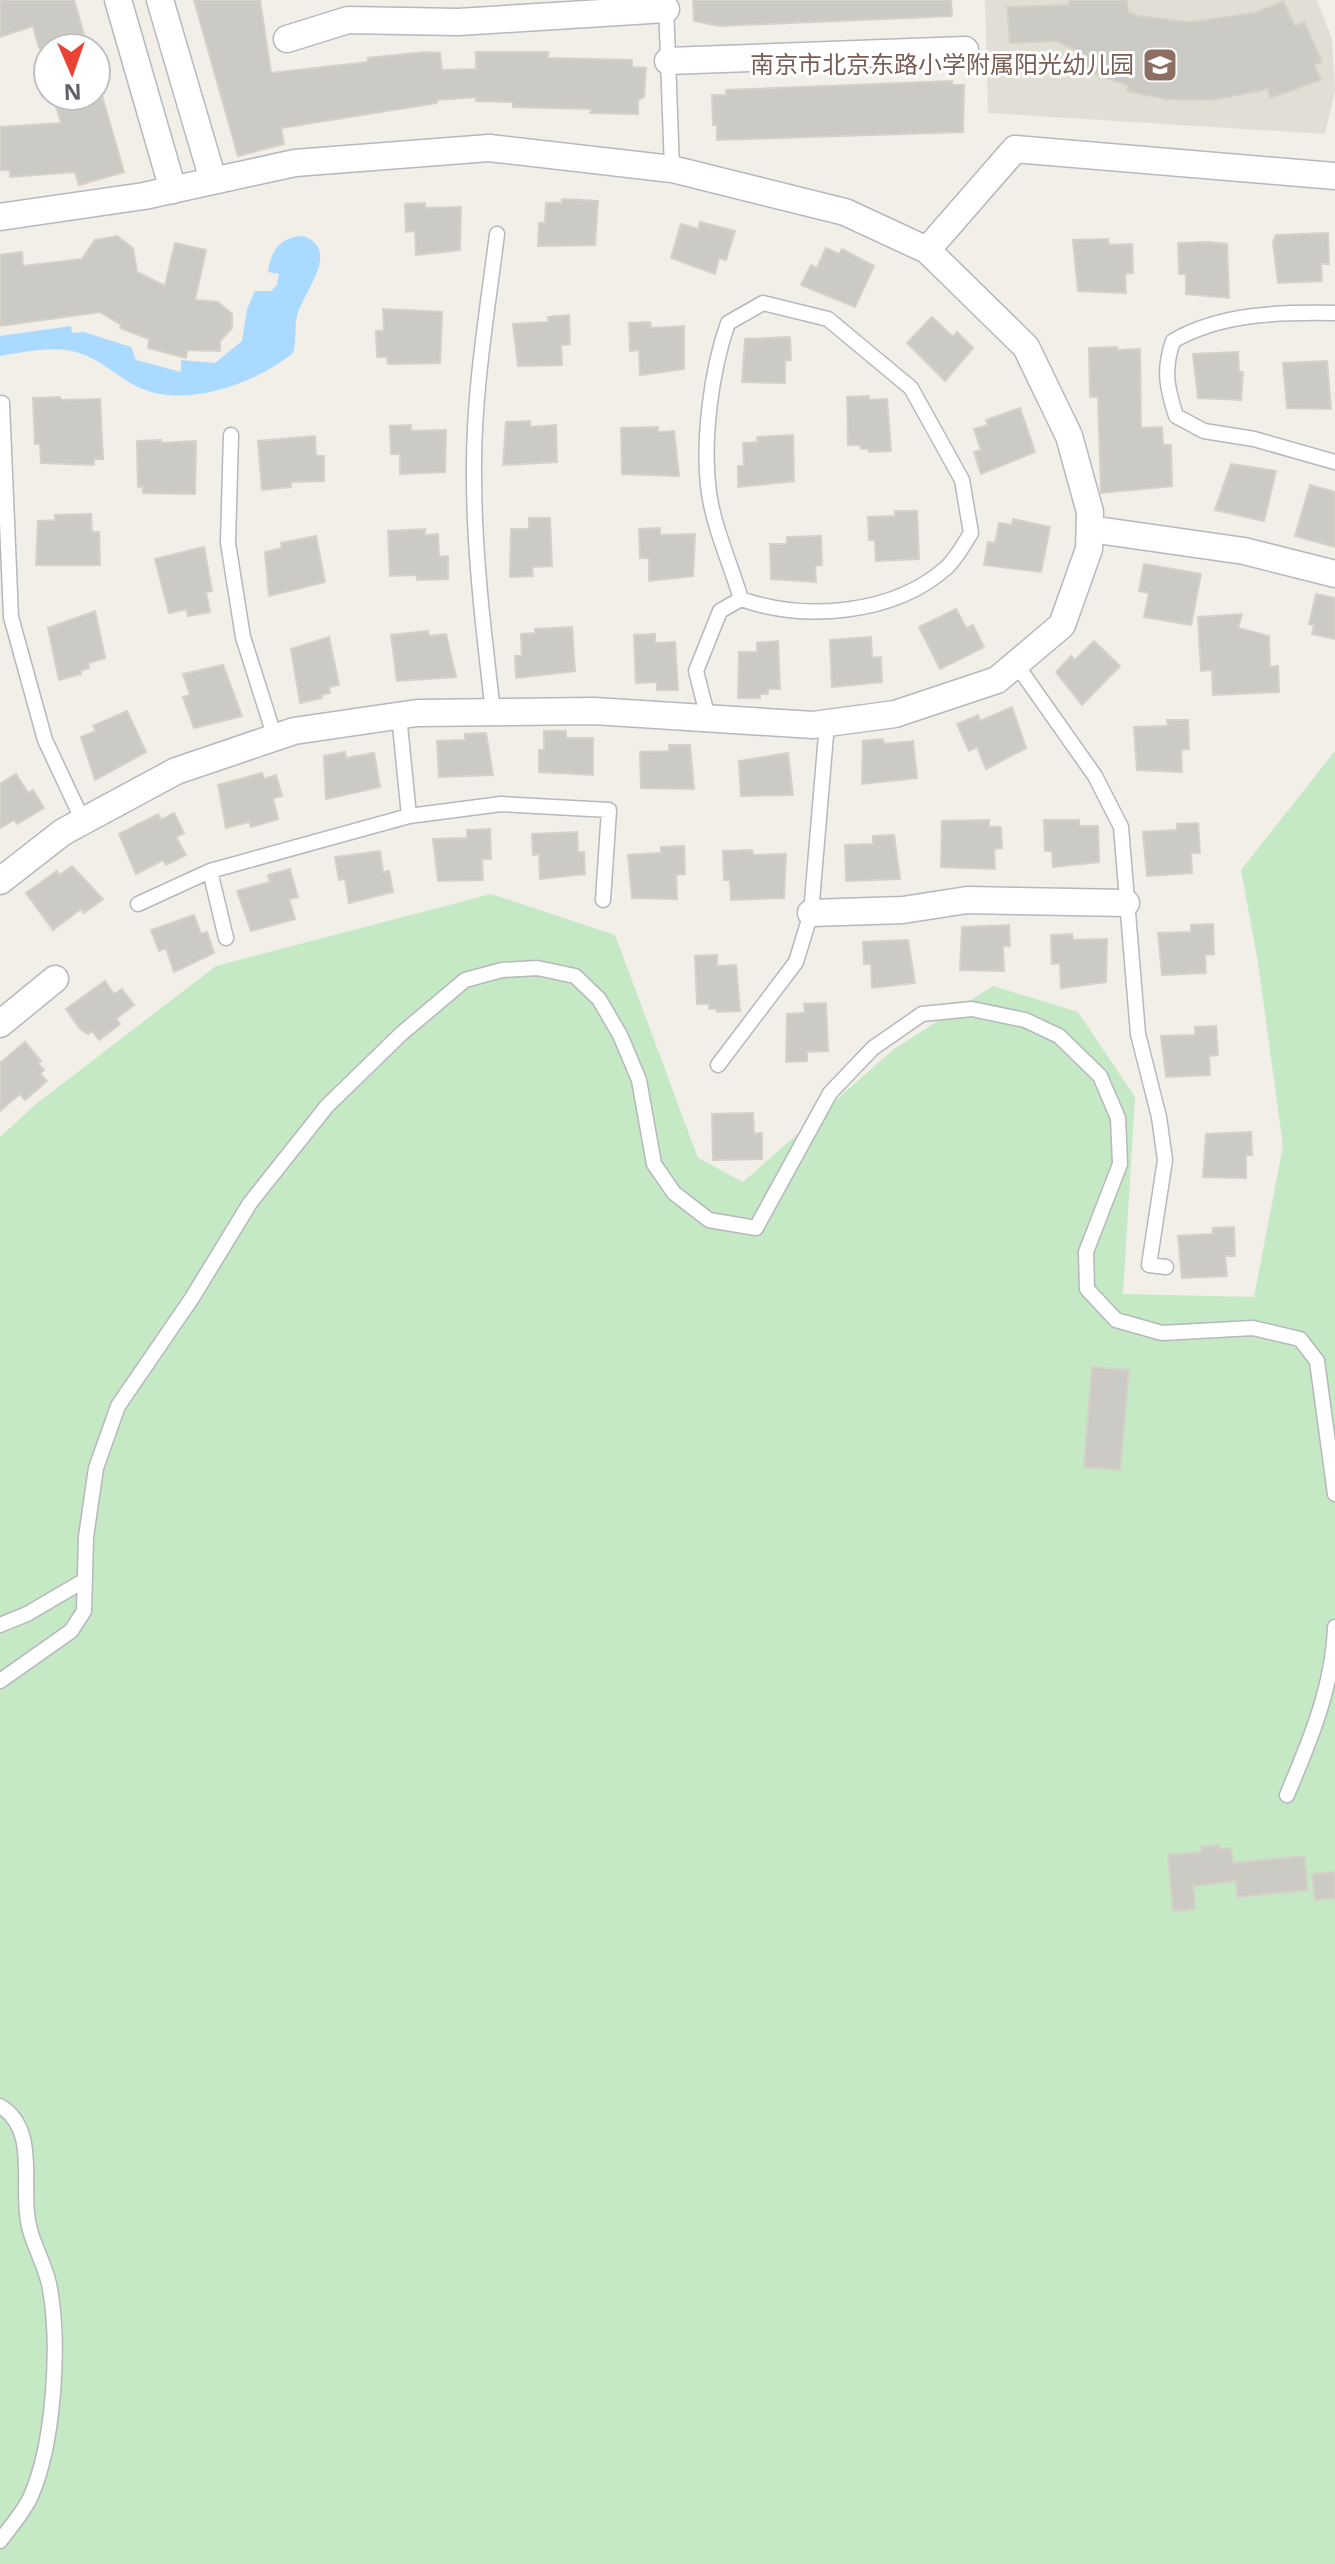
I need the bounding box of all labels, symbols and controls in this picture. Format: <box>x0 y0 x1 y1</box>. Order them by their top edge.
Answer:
north arrow <box>32 32 112 112</box>
school or university icon: 南京市北京东路小学附属阳光幼儿园 <box>1141 46 1179 84</box>
place label: 南京市北京东路小学附属阳光幼儿园 <box>750 47 1134 80</box>
text: N <box>63 78 82 108</box>

